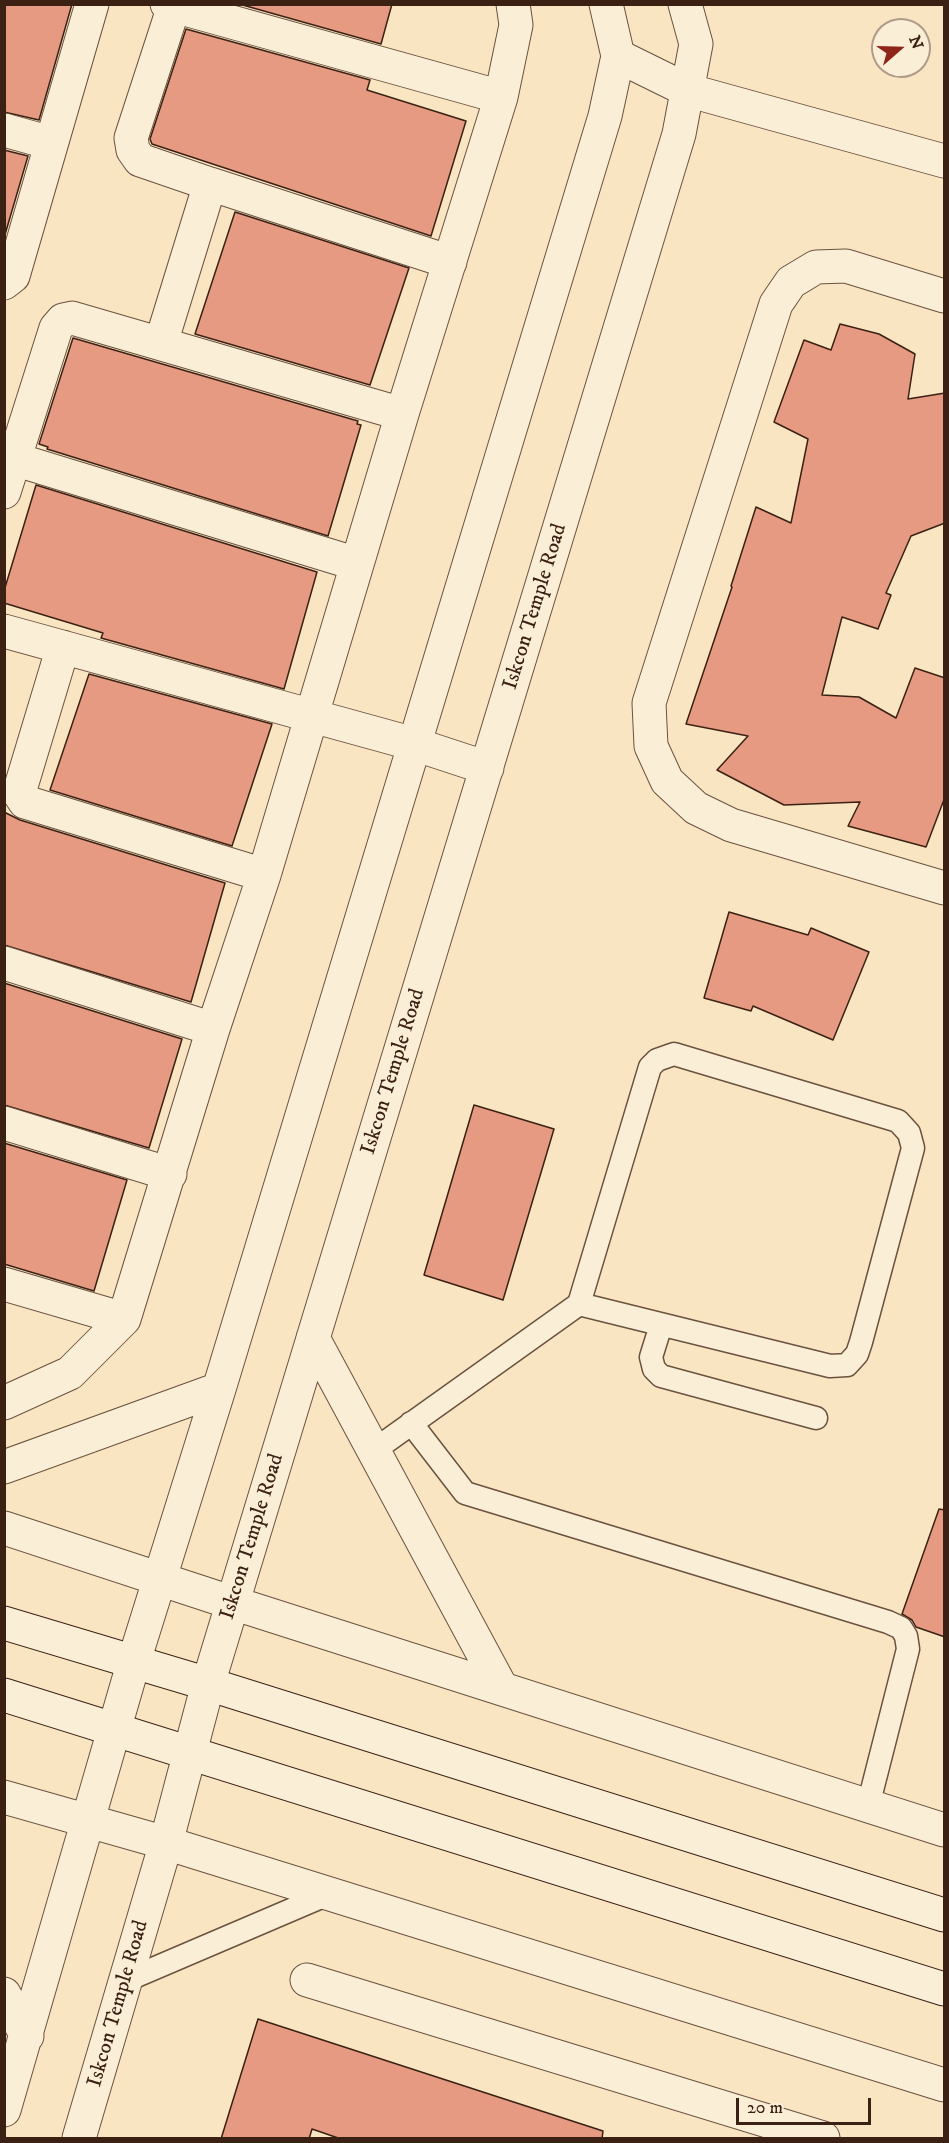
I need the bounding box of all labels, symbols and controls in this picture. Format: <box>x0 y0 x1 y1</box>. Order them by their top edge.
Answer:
north arrow <box>871 18 931 78</box>
text: N <box>904 33 928 52</box>
street label: Iskcon Temple Road <box>499 521 573 693</box>
street label: Iskcon Temple Road <box>357 986 431 1158</box>
street label: Iskcon Temple Road <box>216 1451 290 1623</box>
street label: Iskcon Temple Road <box>83 1918 155 2090</box>
scale bar <box>739 2086 874 2124</box>
text: 20 m <box>747 2097 783 2119</box>

